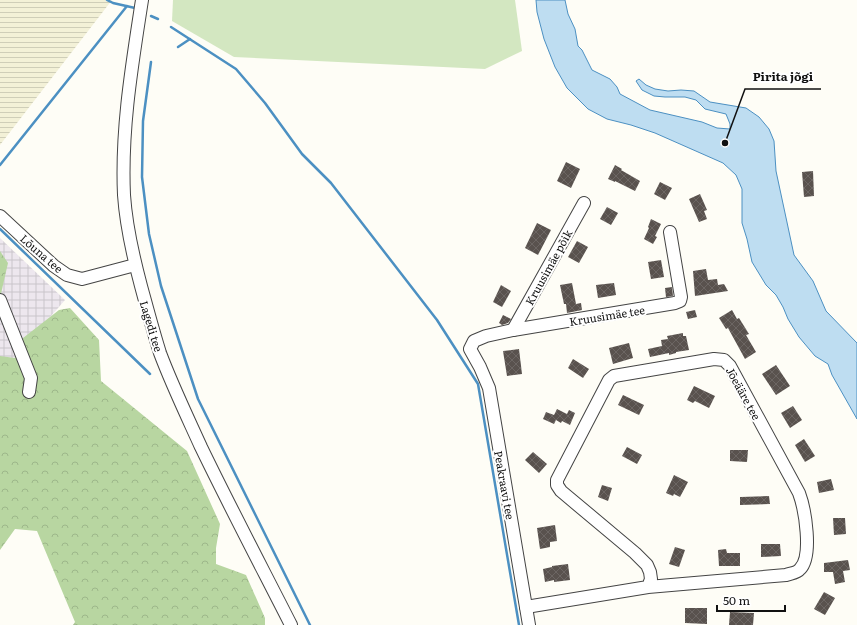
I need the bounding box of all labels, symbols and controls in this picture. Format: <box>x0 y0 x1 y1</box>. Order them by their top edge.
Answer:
callout: Pirita jõgi <box>745 65 821 89</box>
text: Pirita jõgi <box>753 67 814 85</box>
street label: Kruusimäe põik <box>521 226 576 308</box>
street label: Lõuna tee <box>17 230 67 276</box>
street label: Lagedi tee <box>137 298 167 354</box>
street label: Kruusimäe tee <box>568 301 646 329</box>
street label: Jõeääre tee <box>723 364 765 423</box>
street label: Peakraavi tee <box>491 449 519 521</box>
scale bar <box>717 587 785 613</box>
text: 50 m <box>723 591 750 609</box>

